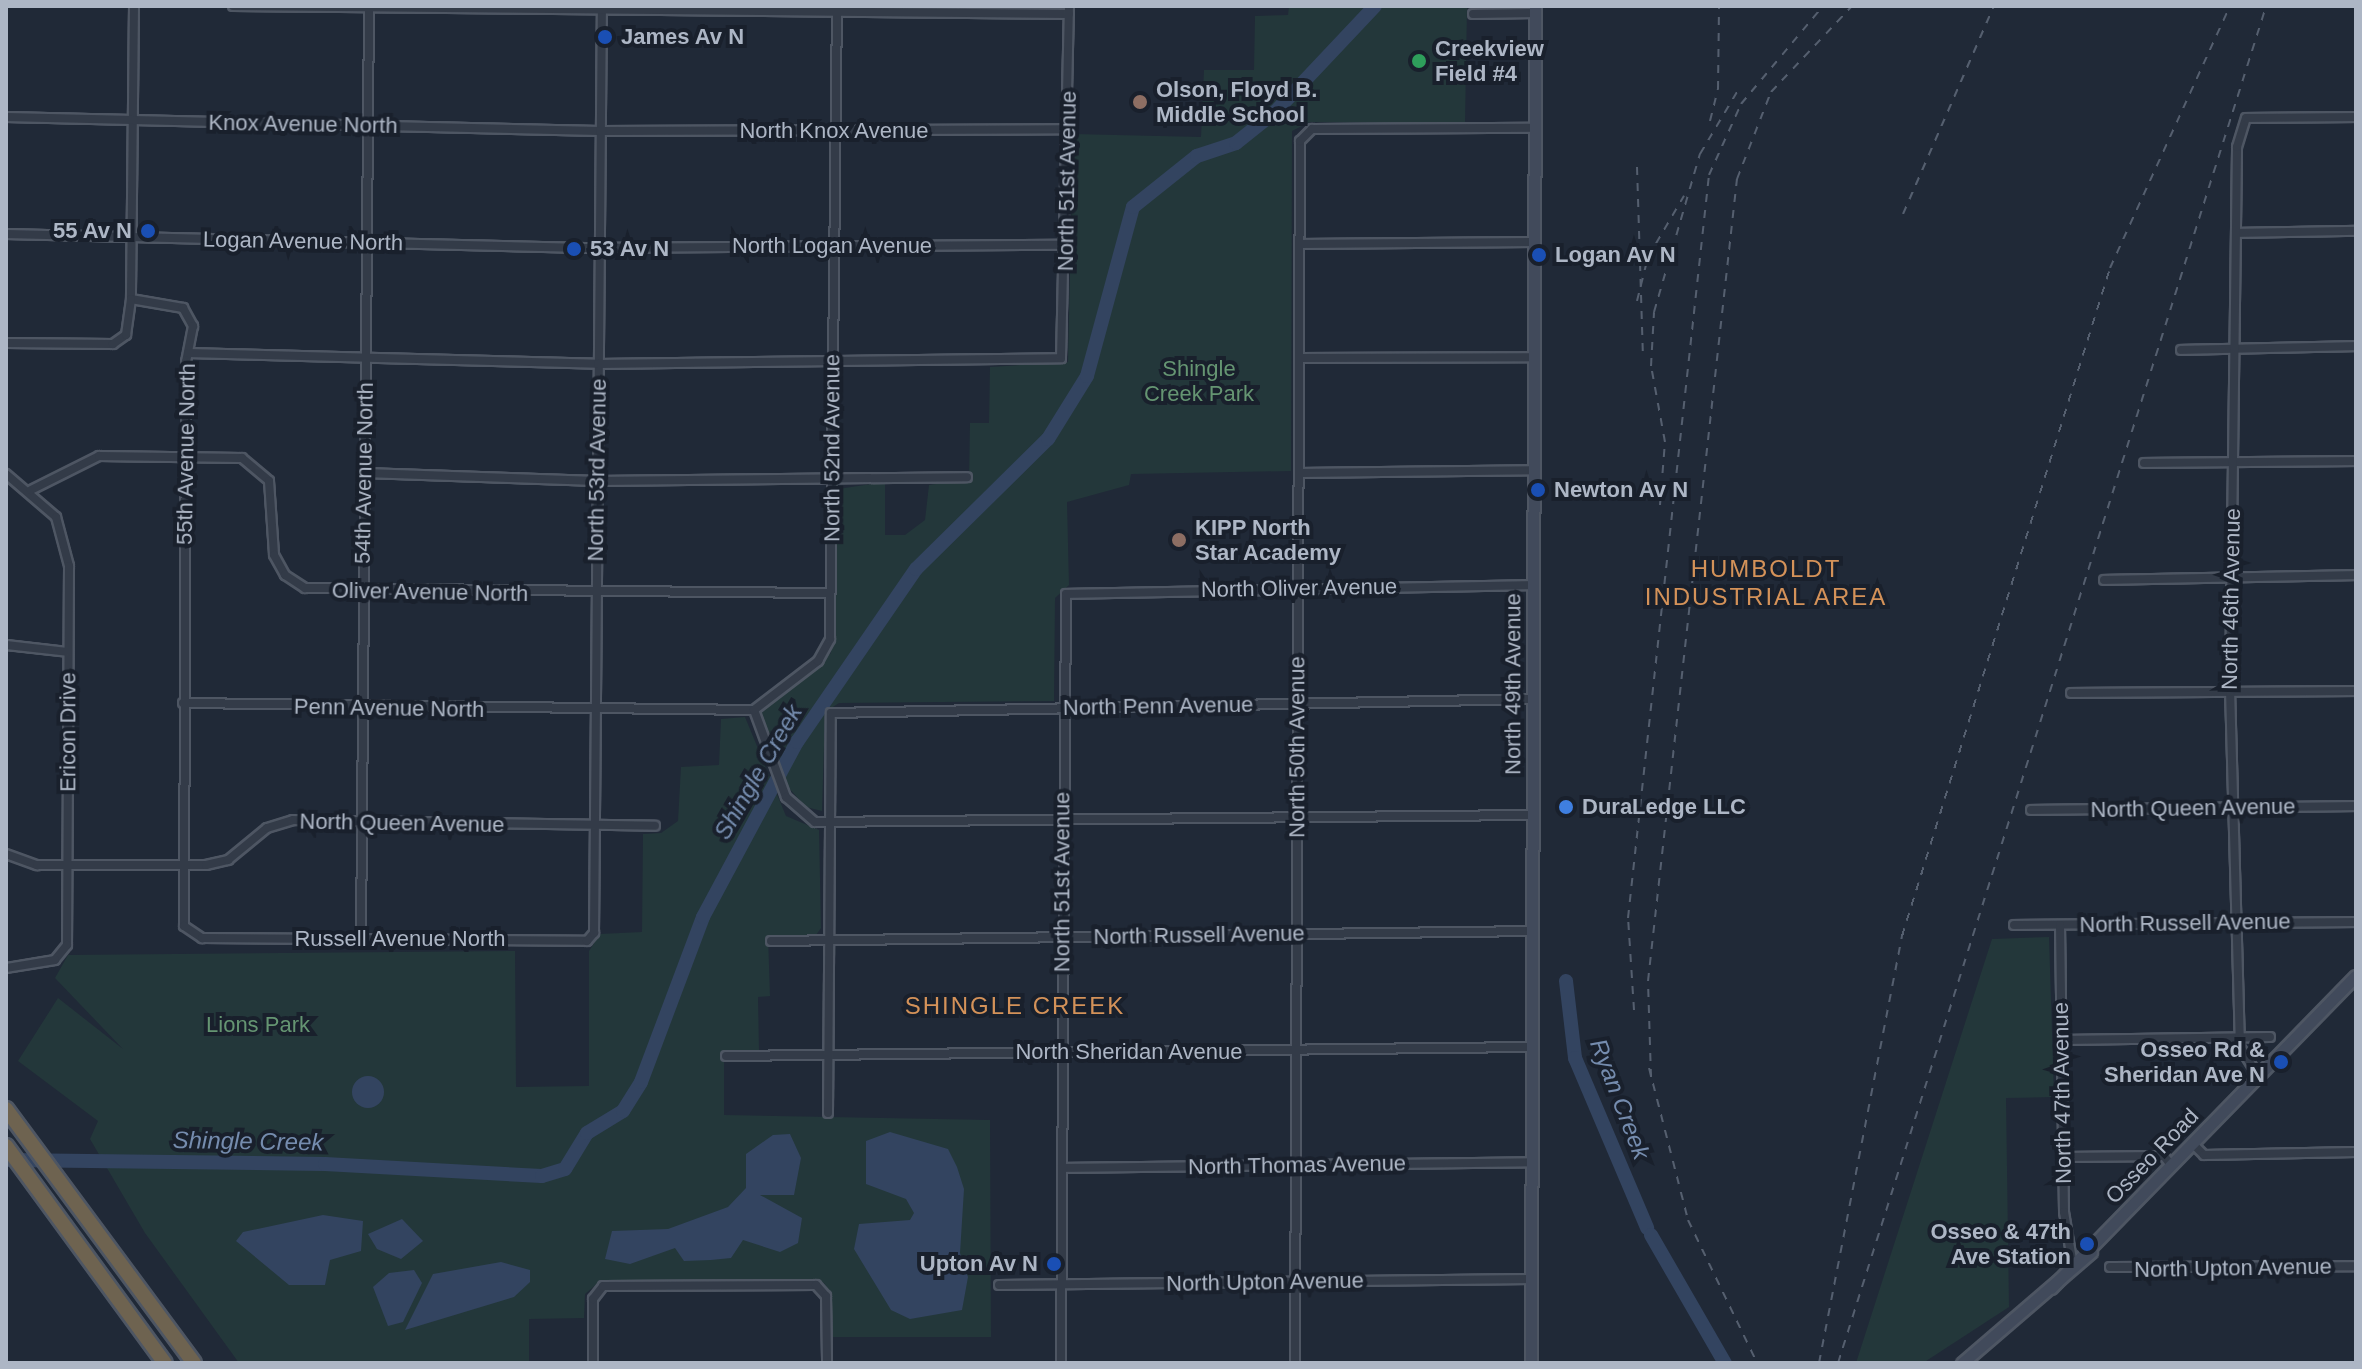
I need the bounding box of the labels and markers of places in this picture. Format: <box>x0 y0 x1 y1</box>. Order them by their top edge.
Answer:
place label: James Av N <box>621 24 745 50</box>
marker: James Av N <box>596 28 614 46</box>
place label: Creekview Field #4 <box>1435 35 1544 86</box>
marker: Creekview Field #4 <box>1410 52 1428 70</box>
place label: Olson, Floyd B. Middle School <box>1156 76 1317 128</box>
marker: Olson, Floyd B. Middle School <box>1131 93 1149 111</box>
place label: 55 Av N <box>52 218 132 244</box>
marker: 55 Av N <box>139 222 157 240</box>
place label: 53 Av N <box>590 236 670 262</box>
marker: 53 Av N <box>565 240 583 258</box>
place label: Logan Av N <box>1555 242 1676 268</box>
marker: Logan Av N <box>1530 246 1548 264</box>
place label: Newton Av N <box>1554 477 1689 503</box>
marker: Newton Av N <box>1529 481 1547 499</box>
place label: KIPP North Star Academy <box>1195 514 1342 566</box>
marker: KIPP North Star Academy <box>1170 531 1188 549</box>
place label: DuraLedge LLC <box>1582 794 1746 820</box>
marker: DuraLedge LLC <box>1557 798 1575 816</box>
place label: Osseo Rd & Sheridan Ave N <box>2103 1036 2265 1088</box>
marker: Osseo Rd & Sheridan Ave N <box>2272 1053 2290 1071</box>
place label: Osseo & 47th Ave Station <box>1930 1218 2071 1270</box>
marker: Osseo & 47th Ave Station <box>2078 1235 2096 1253</box>
place label: Upton Av N <box>919 1251 1038 1277</box>
marker: Upton Av N <box>1045 1255 1063 1273</box>

